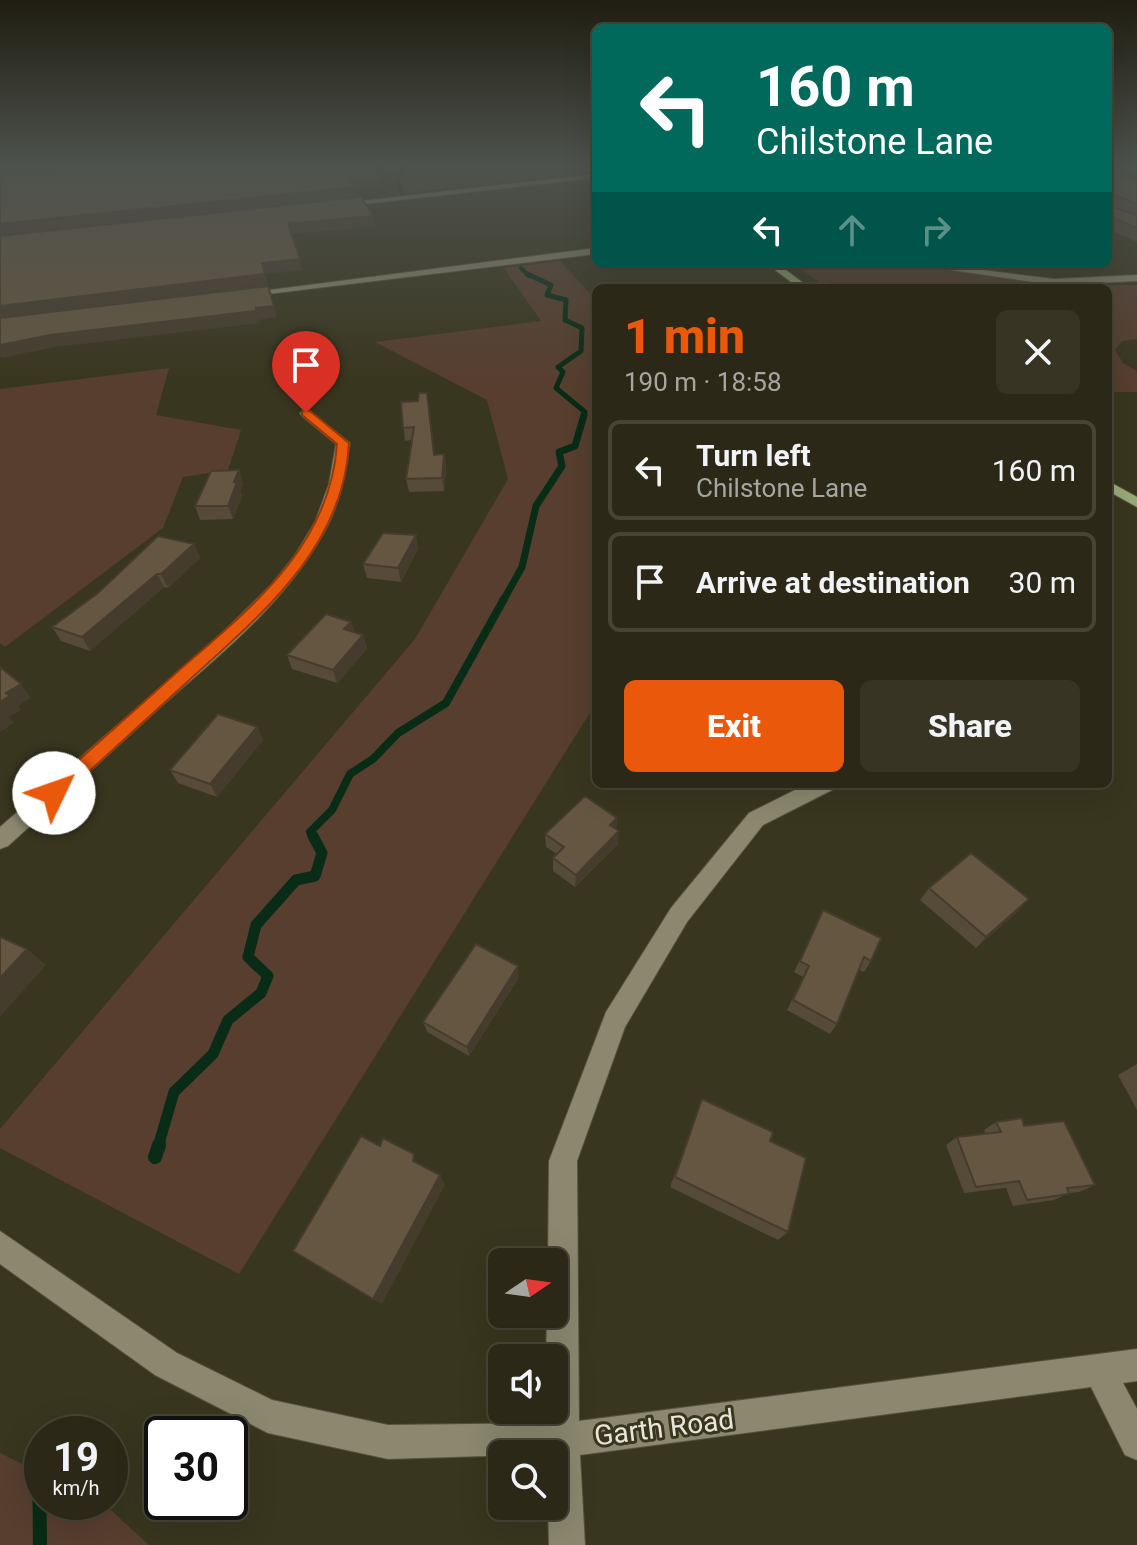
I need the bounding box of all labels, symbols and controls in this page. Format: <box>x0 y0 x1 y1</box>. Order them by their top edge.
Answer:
text: 160 m <box>756 54 915 120</box>
icon: left <box>624 56 728 160</box>
text: Chilstone Lane <box>756 121 993 163</box>
icon: left <box>746 208 790 252</box>
icon: ahead <box>830 208 874 252</box>
icon: right <box>914 208 958 252</box>
text: 1 min <box>624 308 745 365</box>
button: close <box>996 310 1080 394</box>
pin <box>272 331 340 413</box>
icon: arrive <box>284 343 328 387</box>
text: 190 m · 18:58 <box>624 367 782 397</box>
text: Turn left <box>696 438 811 473</box>
icon: left <box>628 448 672 492</box>
text: 160 m <box>992 453 1076 488</box>
text: Chilstone Lane <box>696 473 867 503</box>
icon: arrive <box>628 560 672 604</box>
text: Arrive at destination <box>696 565 970 600</box>
text: 30 m <box>1009 565 1076 600</box>
button: Exit <box>624 680 844 772</box>
button: Share <box>860 680 1080 772</box>
position arrow <box>12 751 96 835</box>
north arrow <box>488 1248 568 1328</box>
map controls <box>488 1248 568 1520</box>
button: sound <box>488 1344 568 1424</box>
street label: Garth Road <box>592 1403 736 1452</box>
speed limit sign: 30 <box>144 1416 248 1520</box>
text: 19 <box>53 1434 99 1481</box>
button: search <box>488 1440 568 1520</box>
text: km/h <box>53 1476 99 1500</box>

